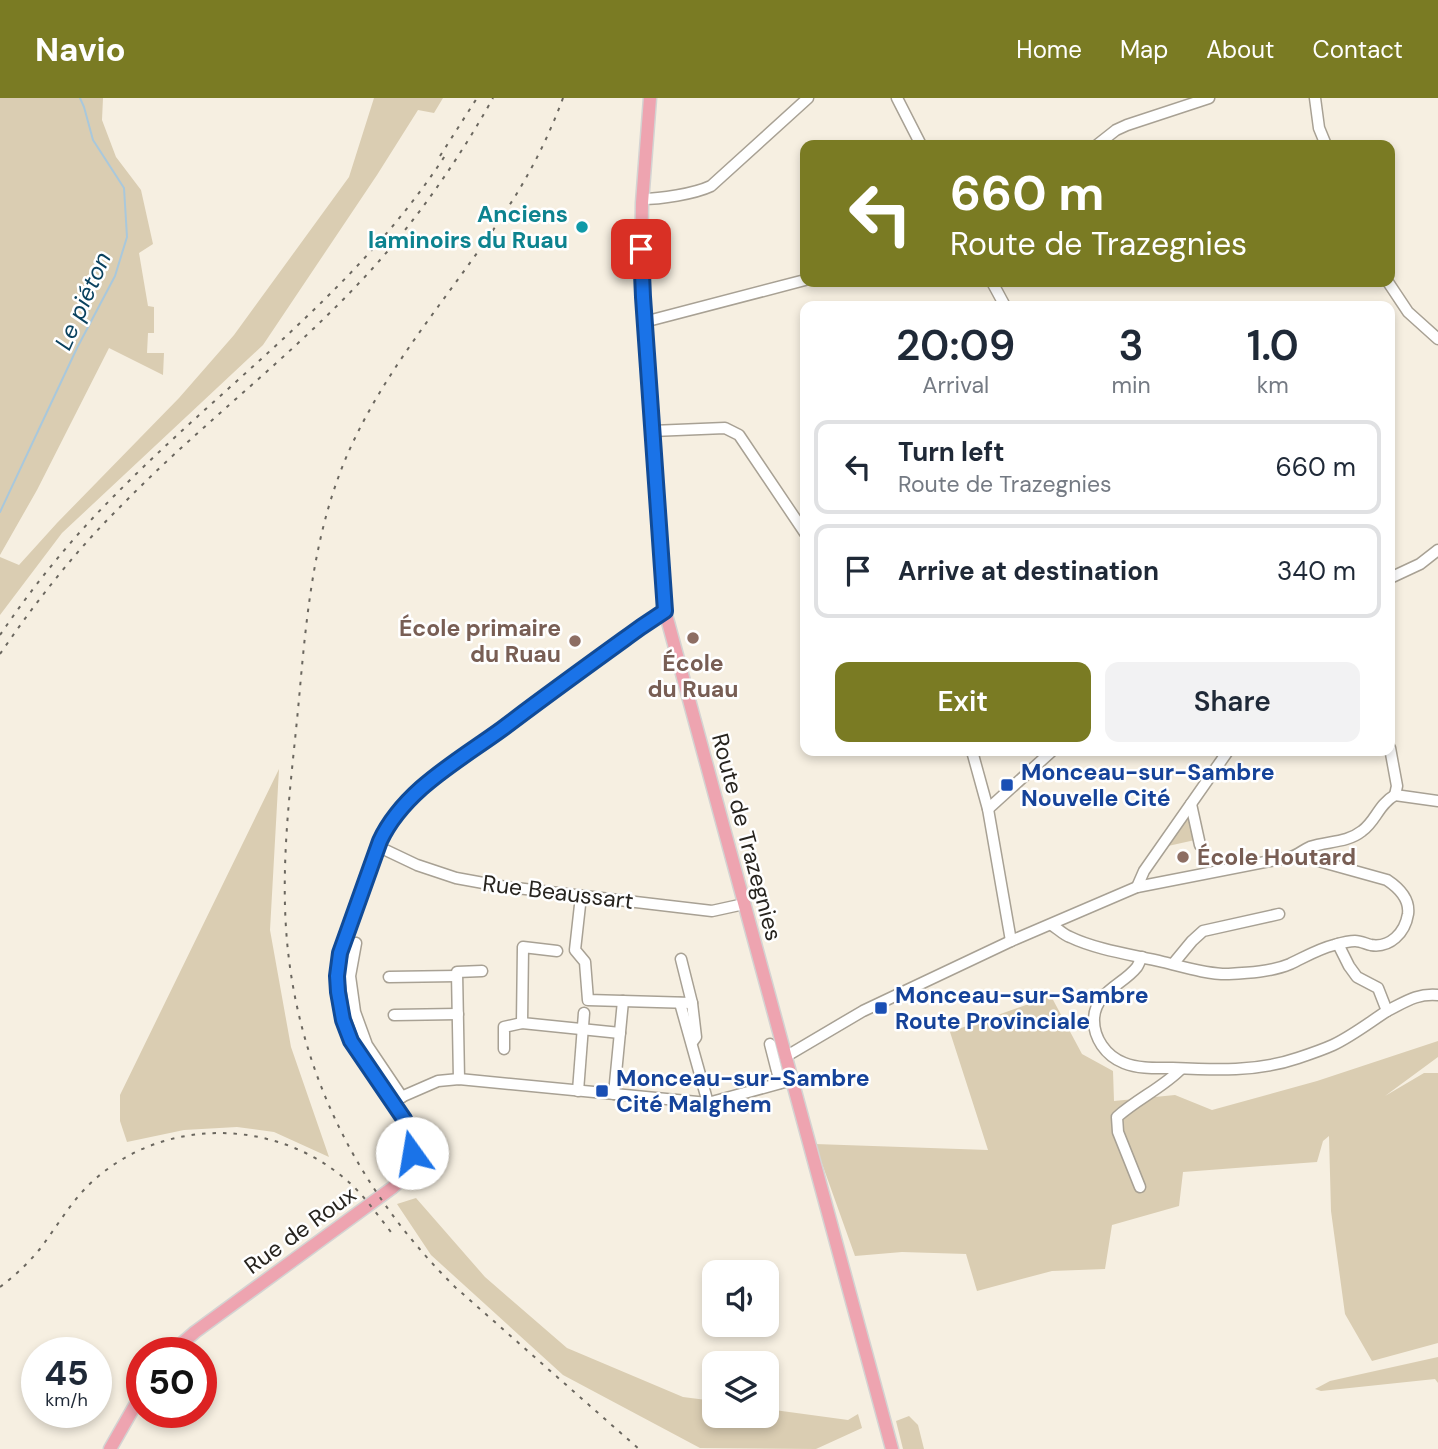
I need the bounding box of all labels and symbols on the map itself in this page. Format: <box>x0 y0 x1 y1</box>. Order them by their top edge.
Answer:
place label: Anciens laminoirs du Ruau <box>368 199 568 255</box>
marker: Anciens laminoirs du Ruau <box>574 219 590 235</box>
pin <box>611 219 671 279</box>
water label: Le piéton <box>47 247 118 355</box>
place label: École primaire du Ruau <box>399 613 561 669</box>
marker: École du Ruau <box>685 630 701 646</box>
marker: École primaire du Ruau <box>567 633 583 649</box>
place label: École du Ruau <box>648 648 738 704</box>
street label: Route de Trazegnies <box>705 730 789 944</box>
place label: Monceau-sur-Sambre Nouvelle Cité <box>1021 757 1275 813</box>
marker: Monceau-sur-Sambre Nouvelle Cité <box>999 777 1015 793</box>
place label: École Houtard <box>1197 842 1356 872</box>
marker: École Houtard <box>1175 849 1191 865</box>
street label: Rue Beaussart <box>481 868 635 916</box>
place label: Monceau-sur-Sambre Route Provinciale <box>895 980 1149 1036</box>
marker: Monceau-sur-Sambre Route Provinciale <box>873 1000 889 1016</box>
place label: Monceau-sur-Sambre Cité Malghem <box>616 1063 870 1119</box>
marker: Monceau-sur-Sambre Cité Malghem <box>594 1083 610 1099</box>
position arrow <box>375 1116 449 1190</box>
street label: Rue de Roux <box>238 1179 362 1281</box>
speed limit sign: 50 <box>126 1337 217 1428</box>

